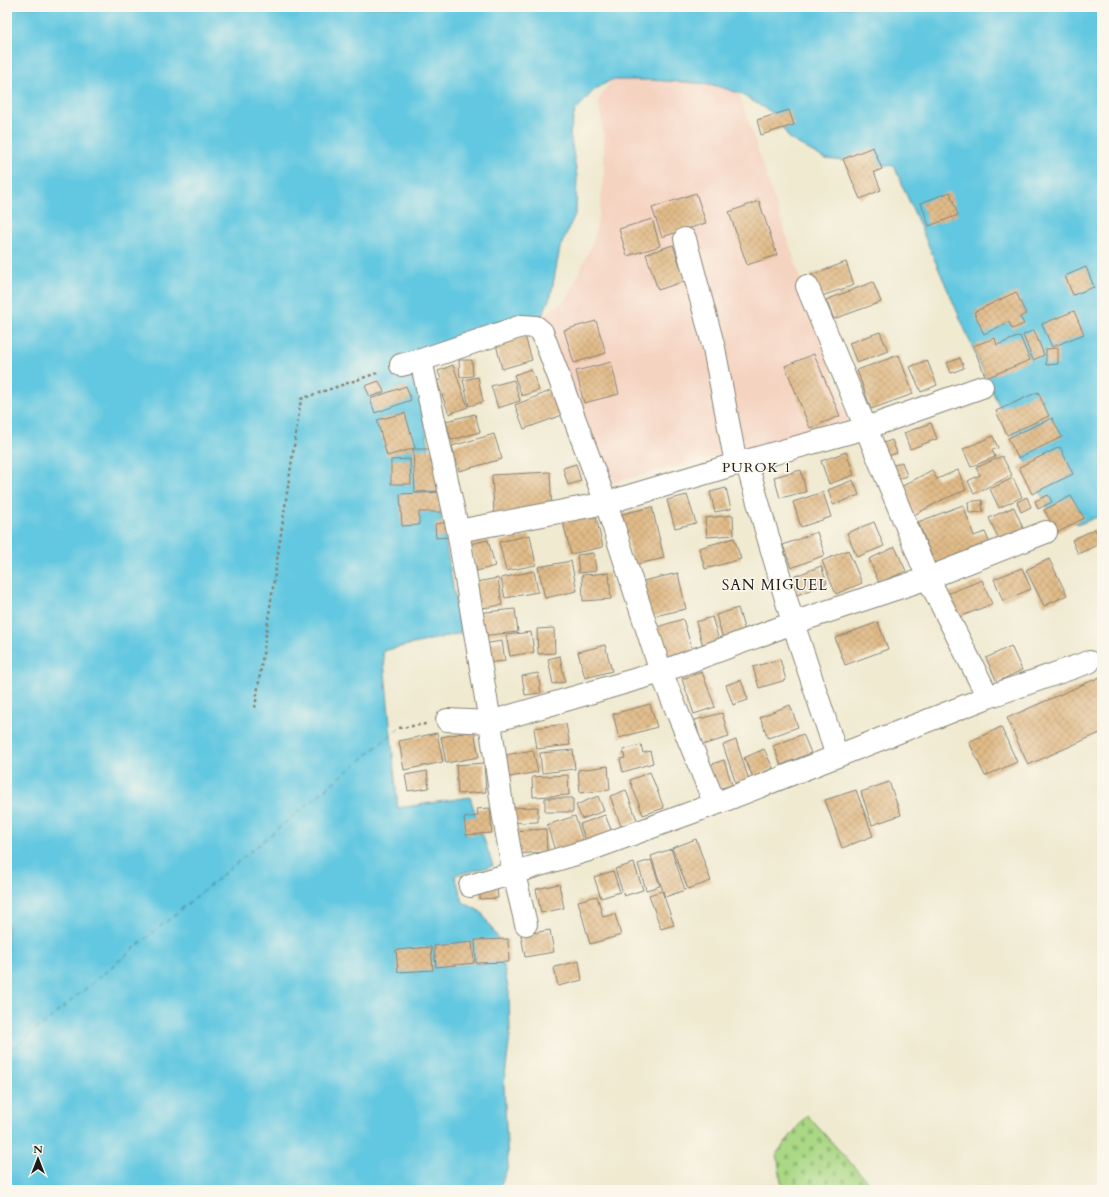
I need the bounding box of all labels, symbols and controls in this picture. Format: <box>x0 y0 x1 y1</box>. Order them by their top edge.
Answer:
district label: PUROK 1 <box>722 458 792 477</box>
district label: SAN MIGUEL <box>722 575 828 595</box>
north arrow <box>18 1139 58 1179</box>
text: N <box>33 1142 43 1157</box>

